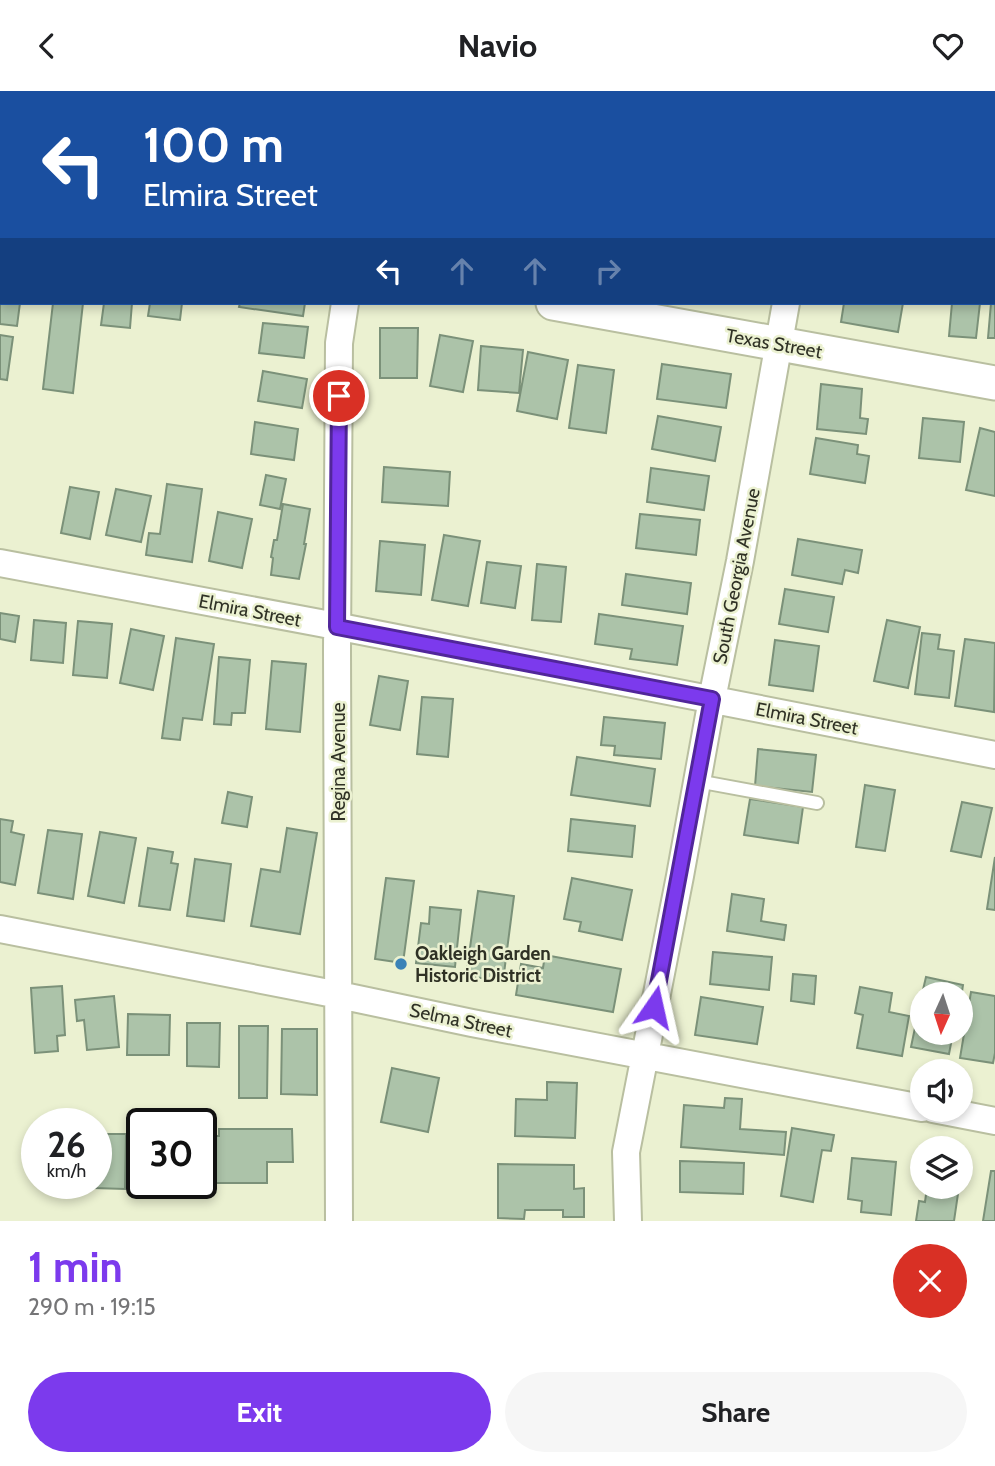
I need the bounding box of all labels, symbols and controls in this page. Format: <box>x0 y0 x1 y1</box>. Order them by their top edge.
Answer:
text: Navio <box>458 26 537 65</box>
icon: back <box>28 27 66 65</box>
icon: heart <box>929 27 967 65</box>
text: 100 m <box>143 115 284 174</box>
icon: left <box>28 119 119 210</box>
text: Elmira Street <box>143 175 318 214</box>
icon: left <box>370 252 408 290</box>
icon: ahead <box>443 252 481 290</box>
icon: ahead <box>516 252 554 290</box>
icon: right <box>589 252 627 290</box>
street label: Texas Street <box>724 324 824 363</box>
pin <box>309 366 369 426</box>
icon: arrive <box>320 377 358 415</box>
street label: South Georgia Avenue <box>708 486 765 666</box>
street label: Elmira Street <box>197 589 304 632</box>
street label: Elmira Street <box>754 697 861 740</box>
street label: Regina Avenue <box>327 702 350 821</box>
place label: Oakleigh Garden Historic District <box>415 942 551 987</box>
marker: Oakleigh Garden Historic District <box>393 956 409 972</box>
position arrow <box>617 970 691 1044</box>
north arrow <box>910 982 973 1045</box>
map controls <box>910 982 973 1199</box>
street label: Selma Street <box>408 998 515 1043</box>
button: sound <box>910 1059 973 1122</box>
speed limit sign: 30 <box>126 1108 217 1199</box>
text: 26 <box>47 1123 86 1166</box>
button: layers <box>910 1136 973 1199</box>
text: km/h <box>47 1160 86 1182</box>
text: 1 min <box>28 1241 123 1293</box>
button: close <box>893 1244 967 1318</box>
text: 290 m · 19:15 <box>28 1293 156 1321</box>
button: Exit <box>28 1372 491 1452</box>
button: Share <box>505 1372 967 1452</box>

